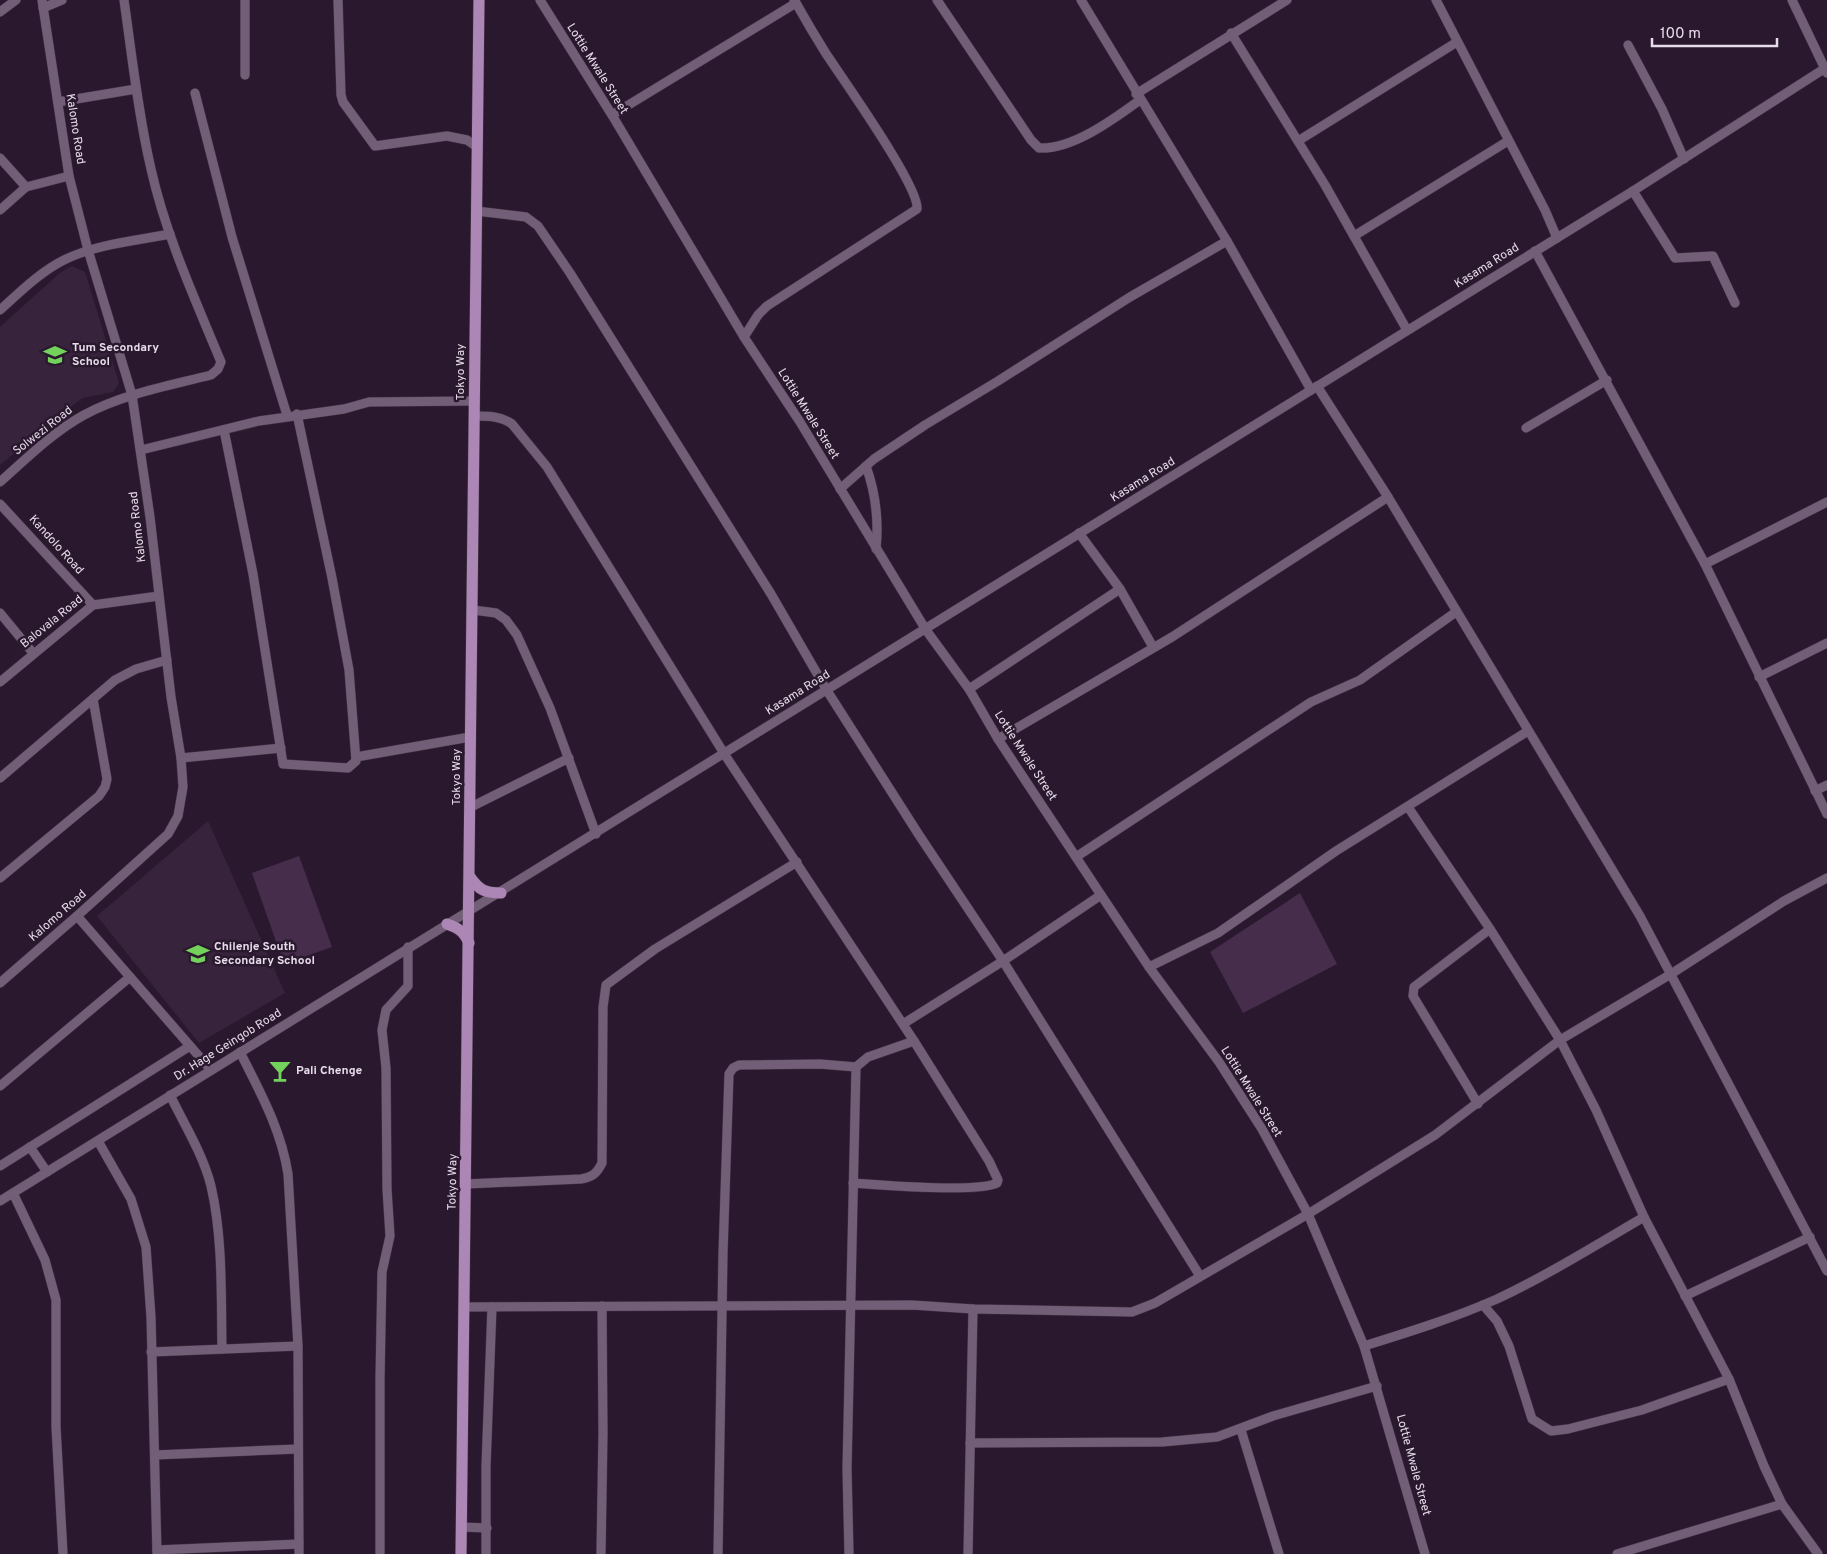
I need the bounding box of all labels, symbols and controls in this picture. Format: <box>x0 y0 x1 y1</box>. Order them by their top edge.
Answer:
scale bar <box>1652 15 1777 47</box>
street label: Lottie Mwale Street <box>563 21 631 117</box>
text: 100 m <box>1660 25 1701 44</box>
street label: Kalomo Road <box>62 92 88 166</box>
street label: Kasama Road <box>1452 240 1522 292</box>
place label: Tum Secondary School <box>72 340 159 370</box>
school or university icon: Tum Secondary School <box>42 342 68 368</box>
street label: Tokyo Way <box>453 344 469 400</box>
street label: Lottie Mwale Street <box>774 366 842 462</box>
street label: Solwezi Road <box>10 403 76 459</box>
street label: Kasama Road <box>1108 454 1178 506</box>
street label: Kalomo Road <box>126 491 150 563</box>
street label: Kandolo Road <box>25 512 87 578</box>
street label: Balovala Road <box>17 592 87 652</box>
street label: Kasama Road <box>763 667 833 719</box>
street label: Lottie Mwale Street <box>990 708 1060 804</box>
street label: Tokyo Way <box>449 749 465 805</box>
street label: Kalomo Road <box>26 887 90 945</box>
place label: Chilenje South Secondary School <box>214 939 315 969</box>
school or university icon: Chilenje South Secondary School <box>185 941 211 967</box>
street label: Dr. Hage Geingob Road <box>171 1005 285 1085</box>
street label: Lottie Mwale Street <box>1217 1044 1285 1140</box>
bar icon: Pali Chenge <box>267 1058 293 1084</box>
place label: Pali Chenge <box>296 1063 362 1079</box>
street label: Tokyo Way <box>445 1153 461 1211</box>
street label: Lottie Mwale Street <box>1392 1413 1434 1517</box>

